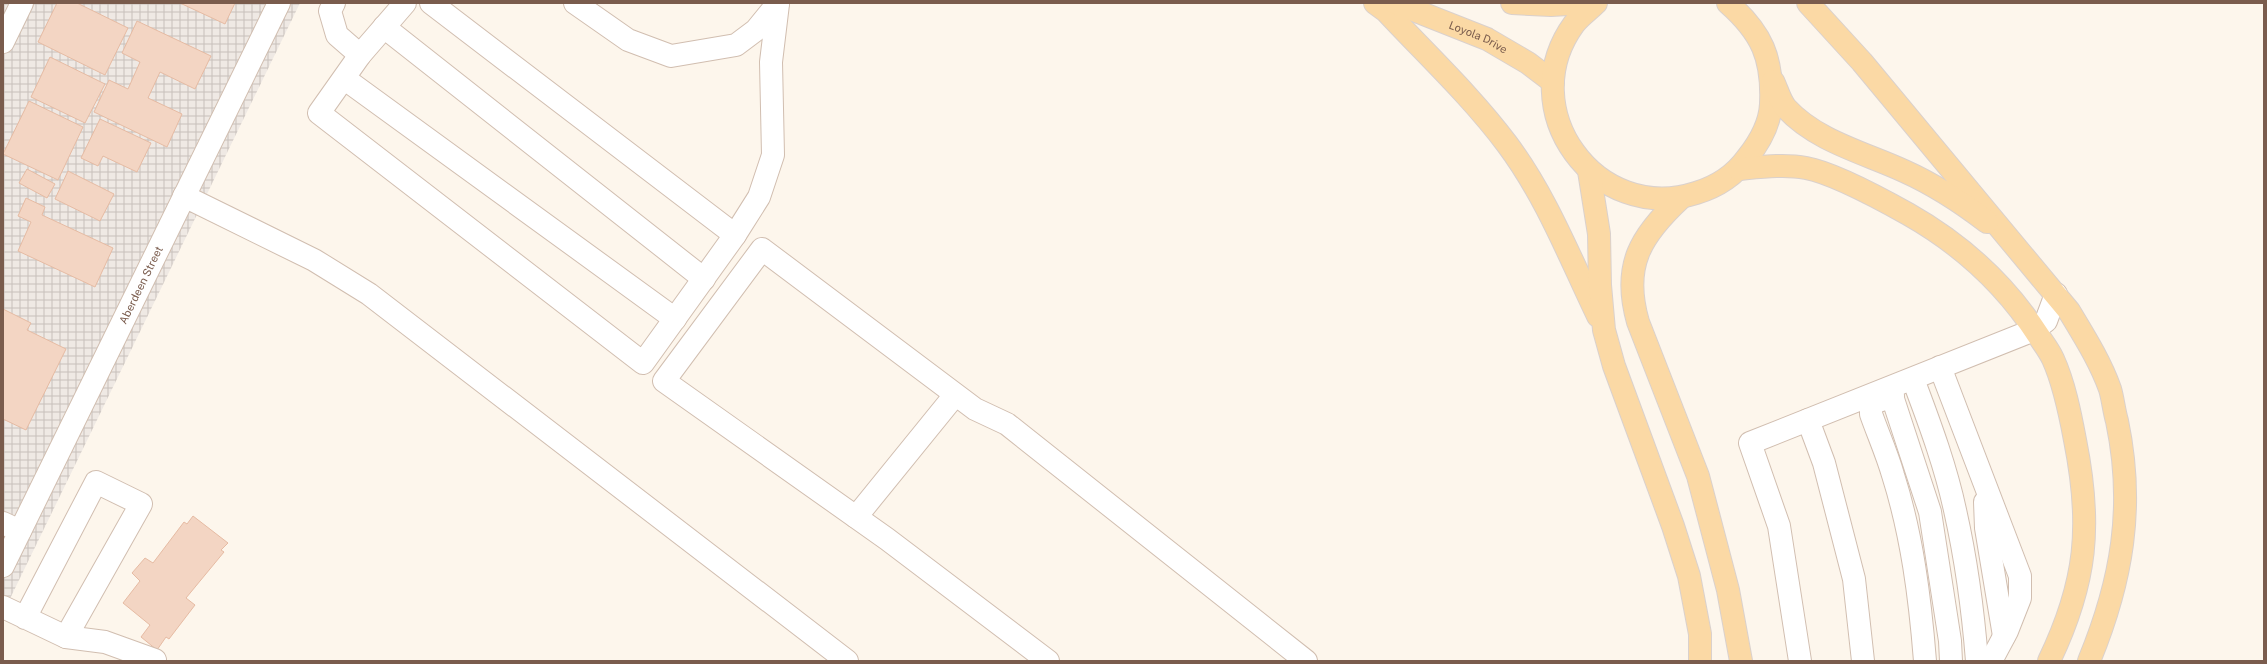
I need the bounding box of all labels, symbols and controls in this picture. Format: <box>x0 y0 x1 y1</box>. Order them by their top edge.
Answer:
street label: Loyola Drive <box>1447 19 1509 56</box>
street label: Aberdeen Street <box>117 244 165 326</box>

